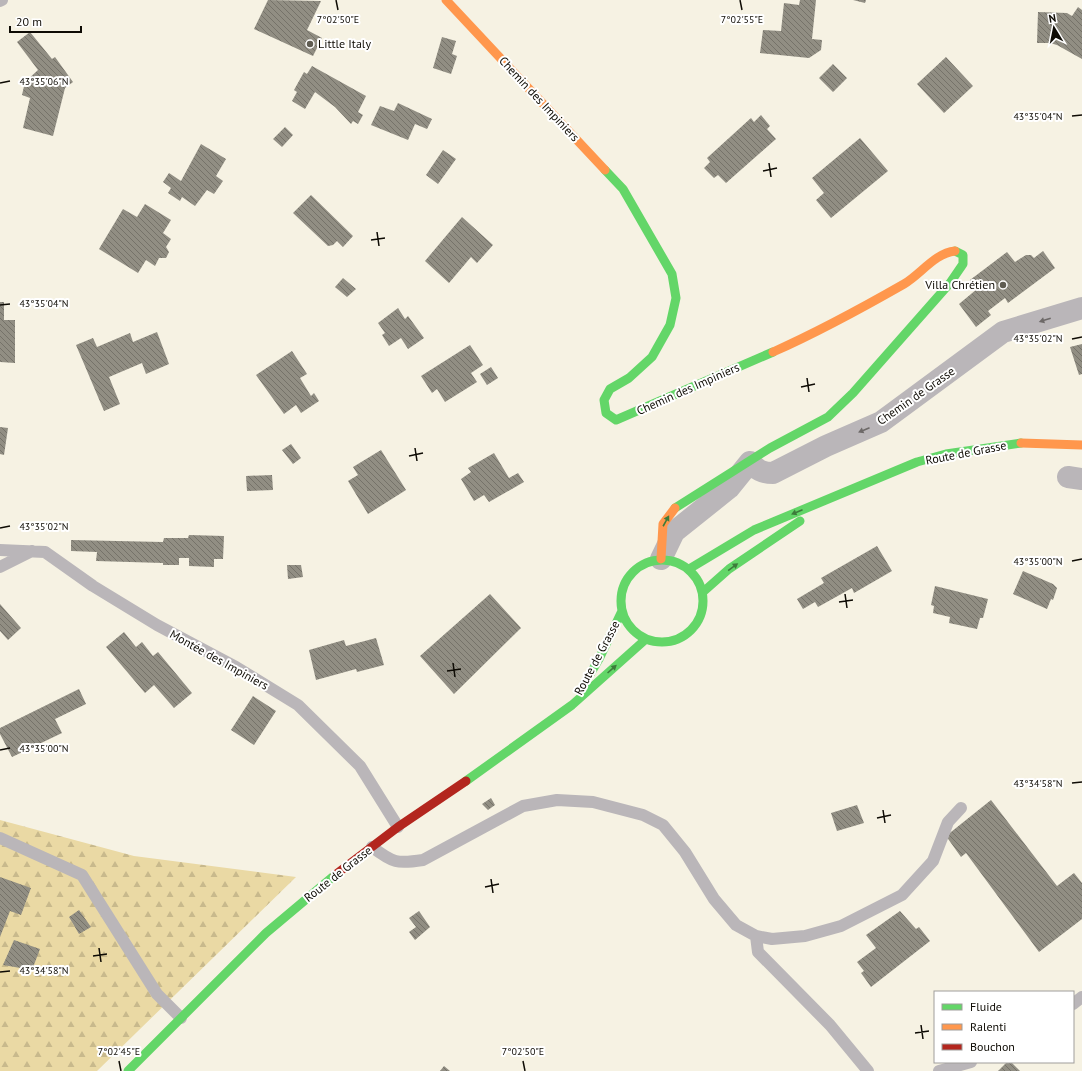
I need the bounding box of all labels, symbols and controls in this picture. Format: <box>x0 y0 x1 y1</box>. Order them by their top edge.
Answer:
scale bar <box>10 8 81 34</box>
north arrow <box>1034 8 1074 48</box>
text: N <box>1047 11 1057 26</box>
text: 7°02'50"E <box>317 13 359 26</box>
text: 7°02'55"E <box>721 13 763 26</box>
text: 20 m <box>16 14 42 29</box>
place label: Little Italy <box>318 36 371 51</box>
marker: Little Italy <box>305 39 315 49</box>
street label: Chemin des Impiniers <box>496 53 583 144</box>
text: 43°35'06"N <box>19 75 69 88</box>
text: 43°35'04"N <box>1013 110 1063 123</box>
place label: Villa Chrétien <box>924 277 995 292</box>
marker: Villa Chrétien <box>998 280 1008 290</box>
text: 43°35'04"N <box>19 297 69 310</box>
one-way arrow <box>1038 317 1050 323</box>
text: 43°35'02"N <box>1013 332 1063 345</box>
street label: Chemin des Impiniers <box>634 359 742 418</box>
street label: Chemin de Grasse <box>874 363 958 428</box>
one-way arrow <box>857 427 869 433</box>
street label: Route de Grasse <box>924 437 1008 468</box>
one-way arrow <box>790 509 802 515</box>
one-way arrow <box>663 515 670 527</box>
text: 43°35'02"N <box>19 520 69 533</box>
text: 43°35'00"N <box>1013 555 1063 568</box>
one-way arrow <box>727 563 738 571</box>
street label: Route de Grasse <box>571 618 622 698</box>
street label: Montée des Impiniers <box>167 626 271 693</box>
one-way arrow <box>606 665 617 674</box>
text: 43°35'00"N <box>19 742 69 755</box>
text: 43°34'58"N <box>1013 777 1063 790</box>
street label: Route de Grasse <box>301 842 375 905</box>
text: 43°34'58"N <box>19 964 69 977</box>
legend <box>934 991 1074 1063</box>
text: Fluide <box>970 999 1002 1014</box>
text: Ralenti <box>970 1019 1006 1034</box>
text: Bouchon <box>970 1039 1015 1054</box>
text: 7°02'45"E <box>98 1045 140 1058</box>
text: 7°02'50"E <box>502 1045 544 1058</box>

